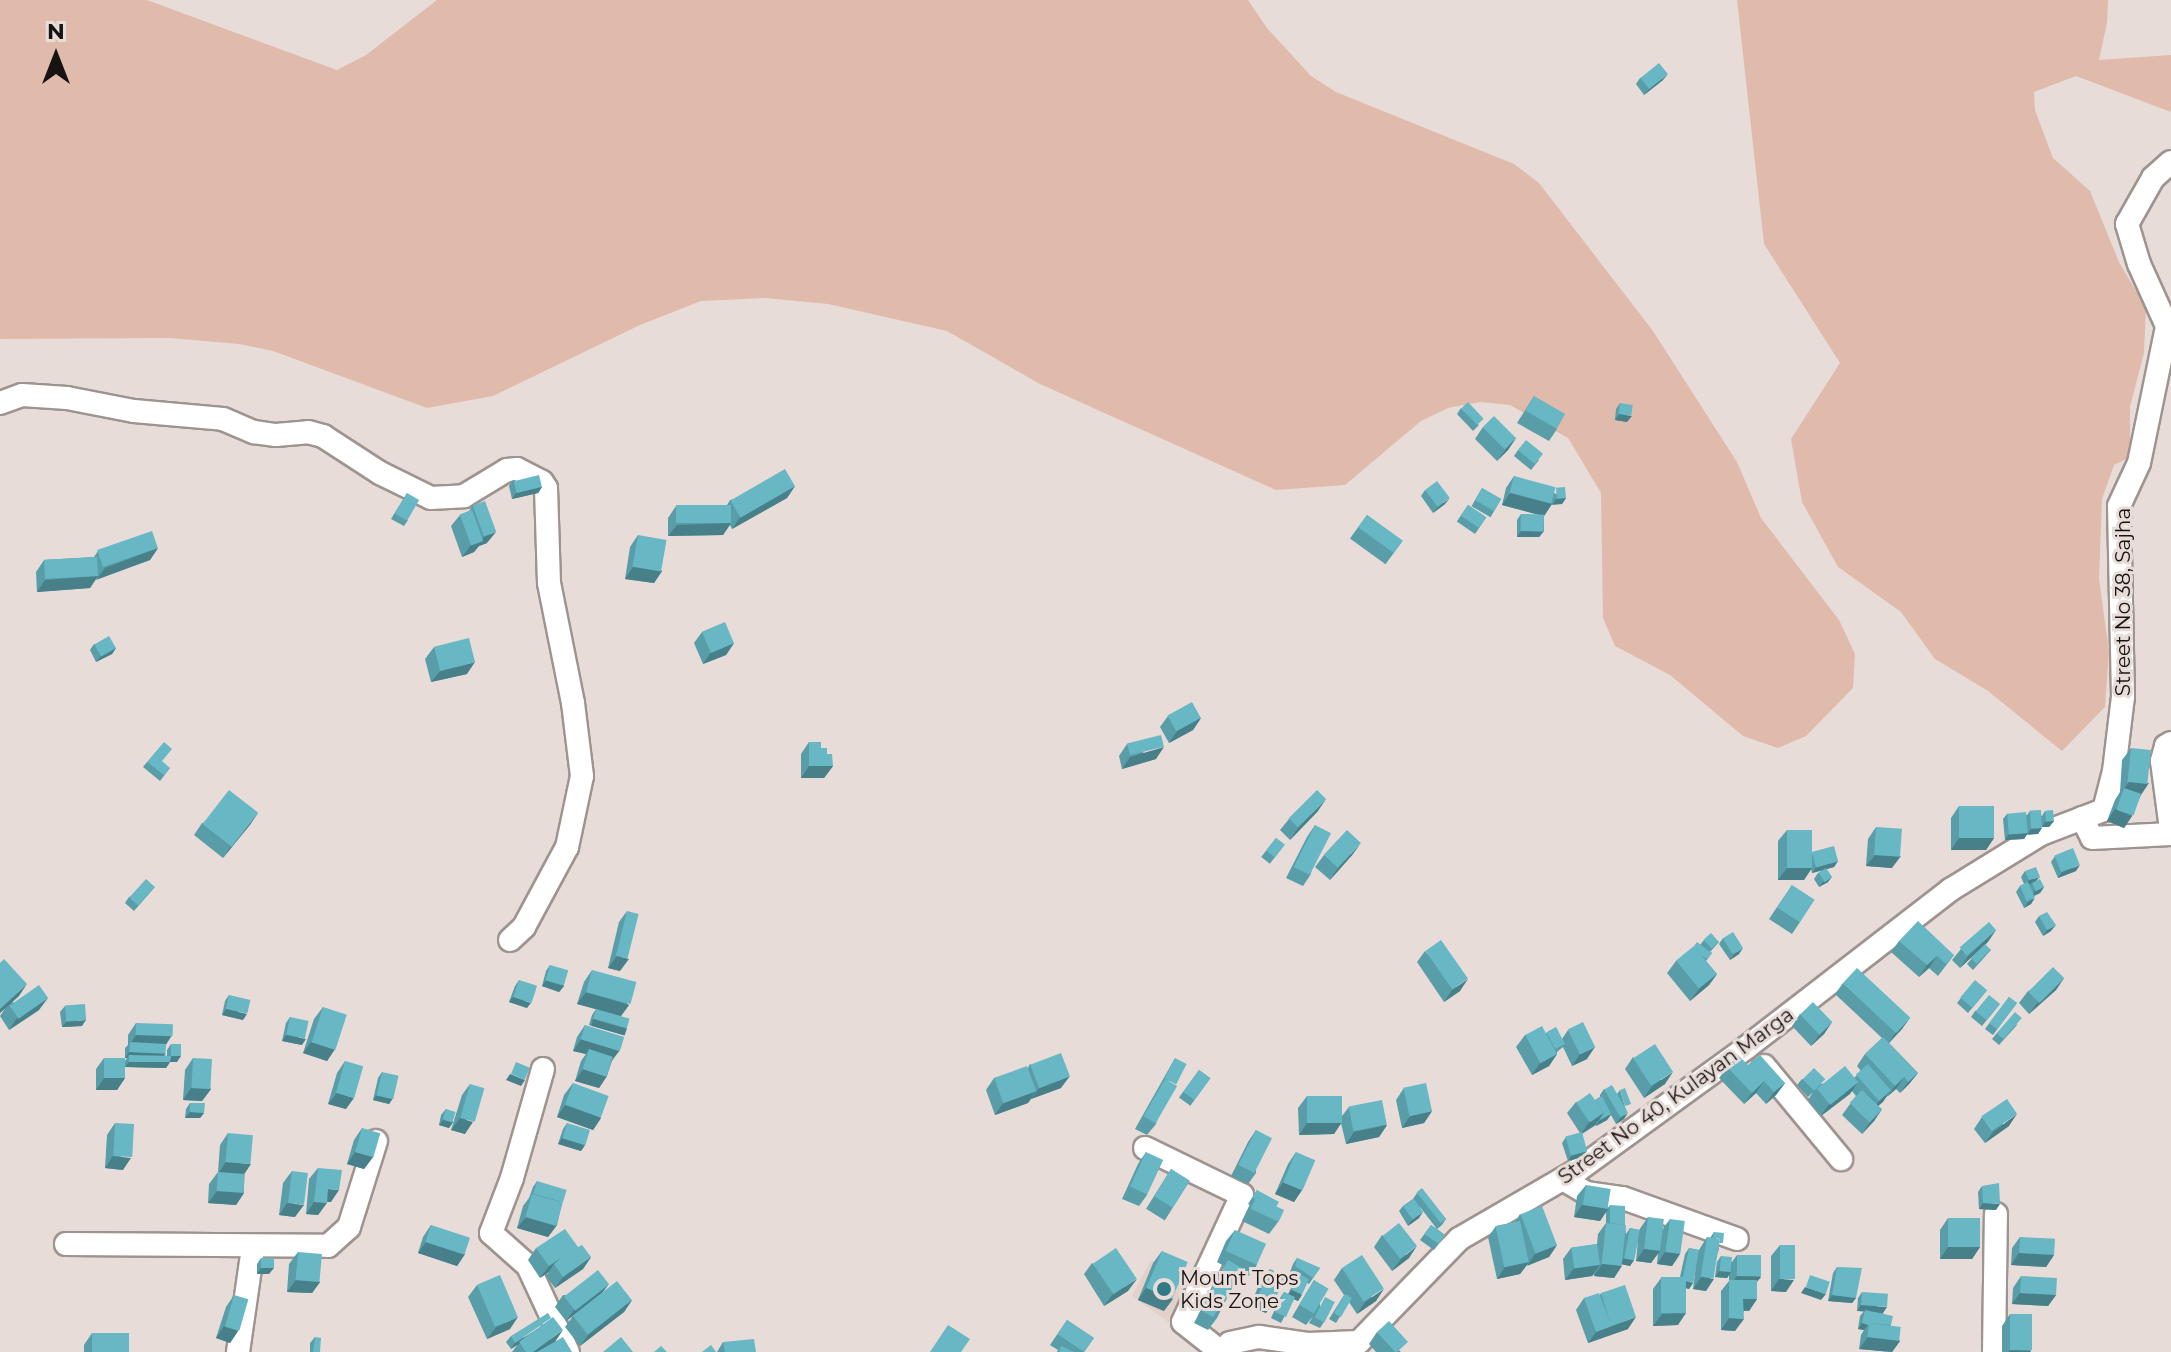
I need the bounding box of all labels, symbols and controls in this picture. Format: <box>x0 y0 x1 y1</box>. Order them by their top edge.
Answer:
north arrow <box>16 16 96 96</box>
text: N <box>47 18 65 45</box>
street label: Street No 38, Sajha <box>2111 508 2135 696</box>
street label: Street No 40, Kulayan Marga <box>1554 1003 1798 1189</box>
place label: Mount Tops Kids Zone <box>1180 1266 1298 1313</box>
marker: Mount Tops Kids Zone <box>1155 1280 1173 1298</box>

